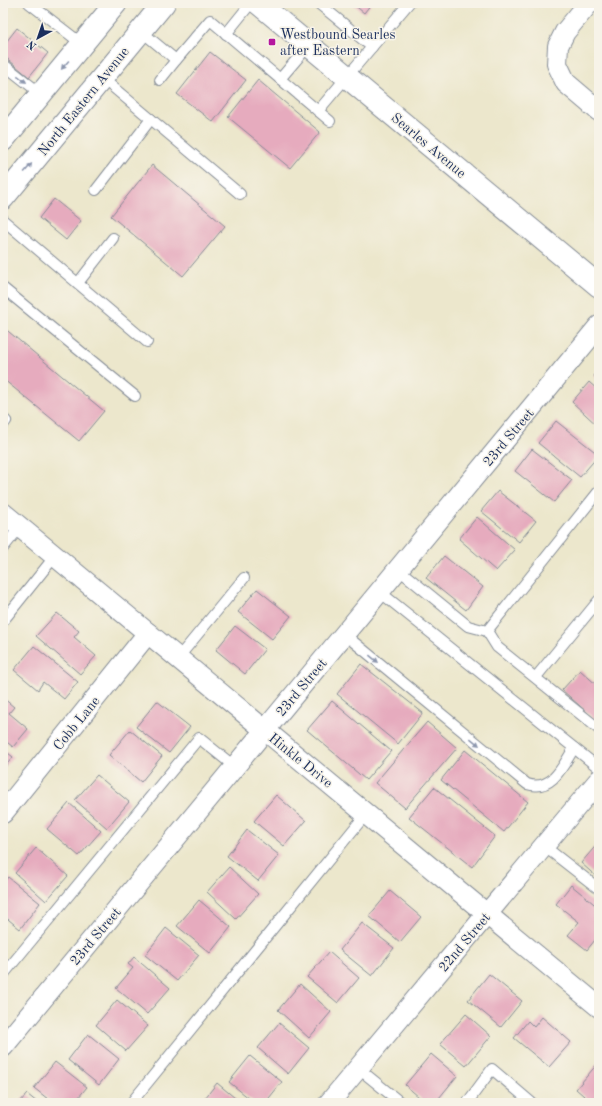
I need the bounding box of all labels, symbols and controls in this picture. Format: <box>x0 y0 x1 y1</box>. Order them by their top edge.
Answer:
north arrow <box>18 18 58 58</box>
place label: Westbound Searles after Eastern <box>280 28 395 58</box>
text: N <box>25 37 39 51</box>
marker: Westbound Searles after Eastern <box>267 37 277 47</box>
street label: North Eastern Avenue <box>36 45 132 159</box>
one-way arrow <box>60 60 69 71</box>
one-way arrow <box>17 75 28 83</box>
street label: Searles Avenue <box>388 111 468 181</box>
one-way arrow <box>23 163 32 174</box>
street label: 23rd Street <box>481 406 537 469</box>
one-way arrow <box>369 655 380 664</box>
street label: 23rd Street <box>274 656 330 719</box>
street label: Cobb Lane <box>51 694 103 753</box>
street label: Hinkle Drive <box>266 731 335 791</box>
one-way arrow <box>469 737 480 746</box>
street label: 23rd Street <box>68 905 124 968</box>
street label: 22nd Street <box>436 910 493 975</box>

